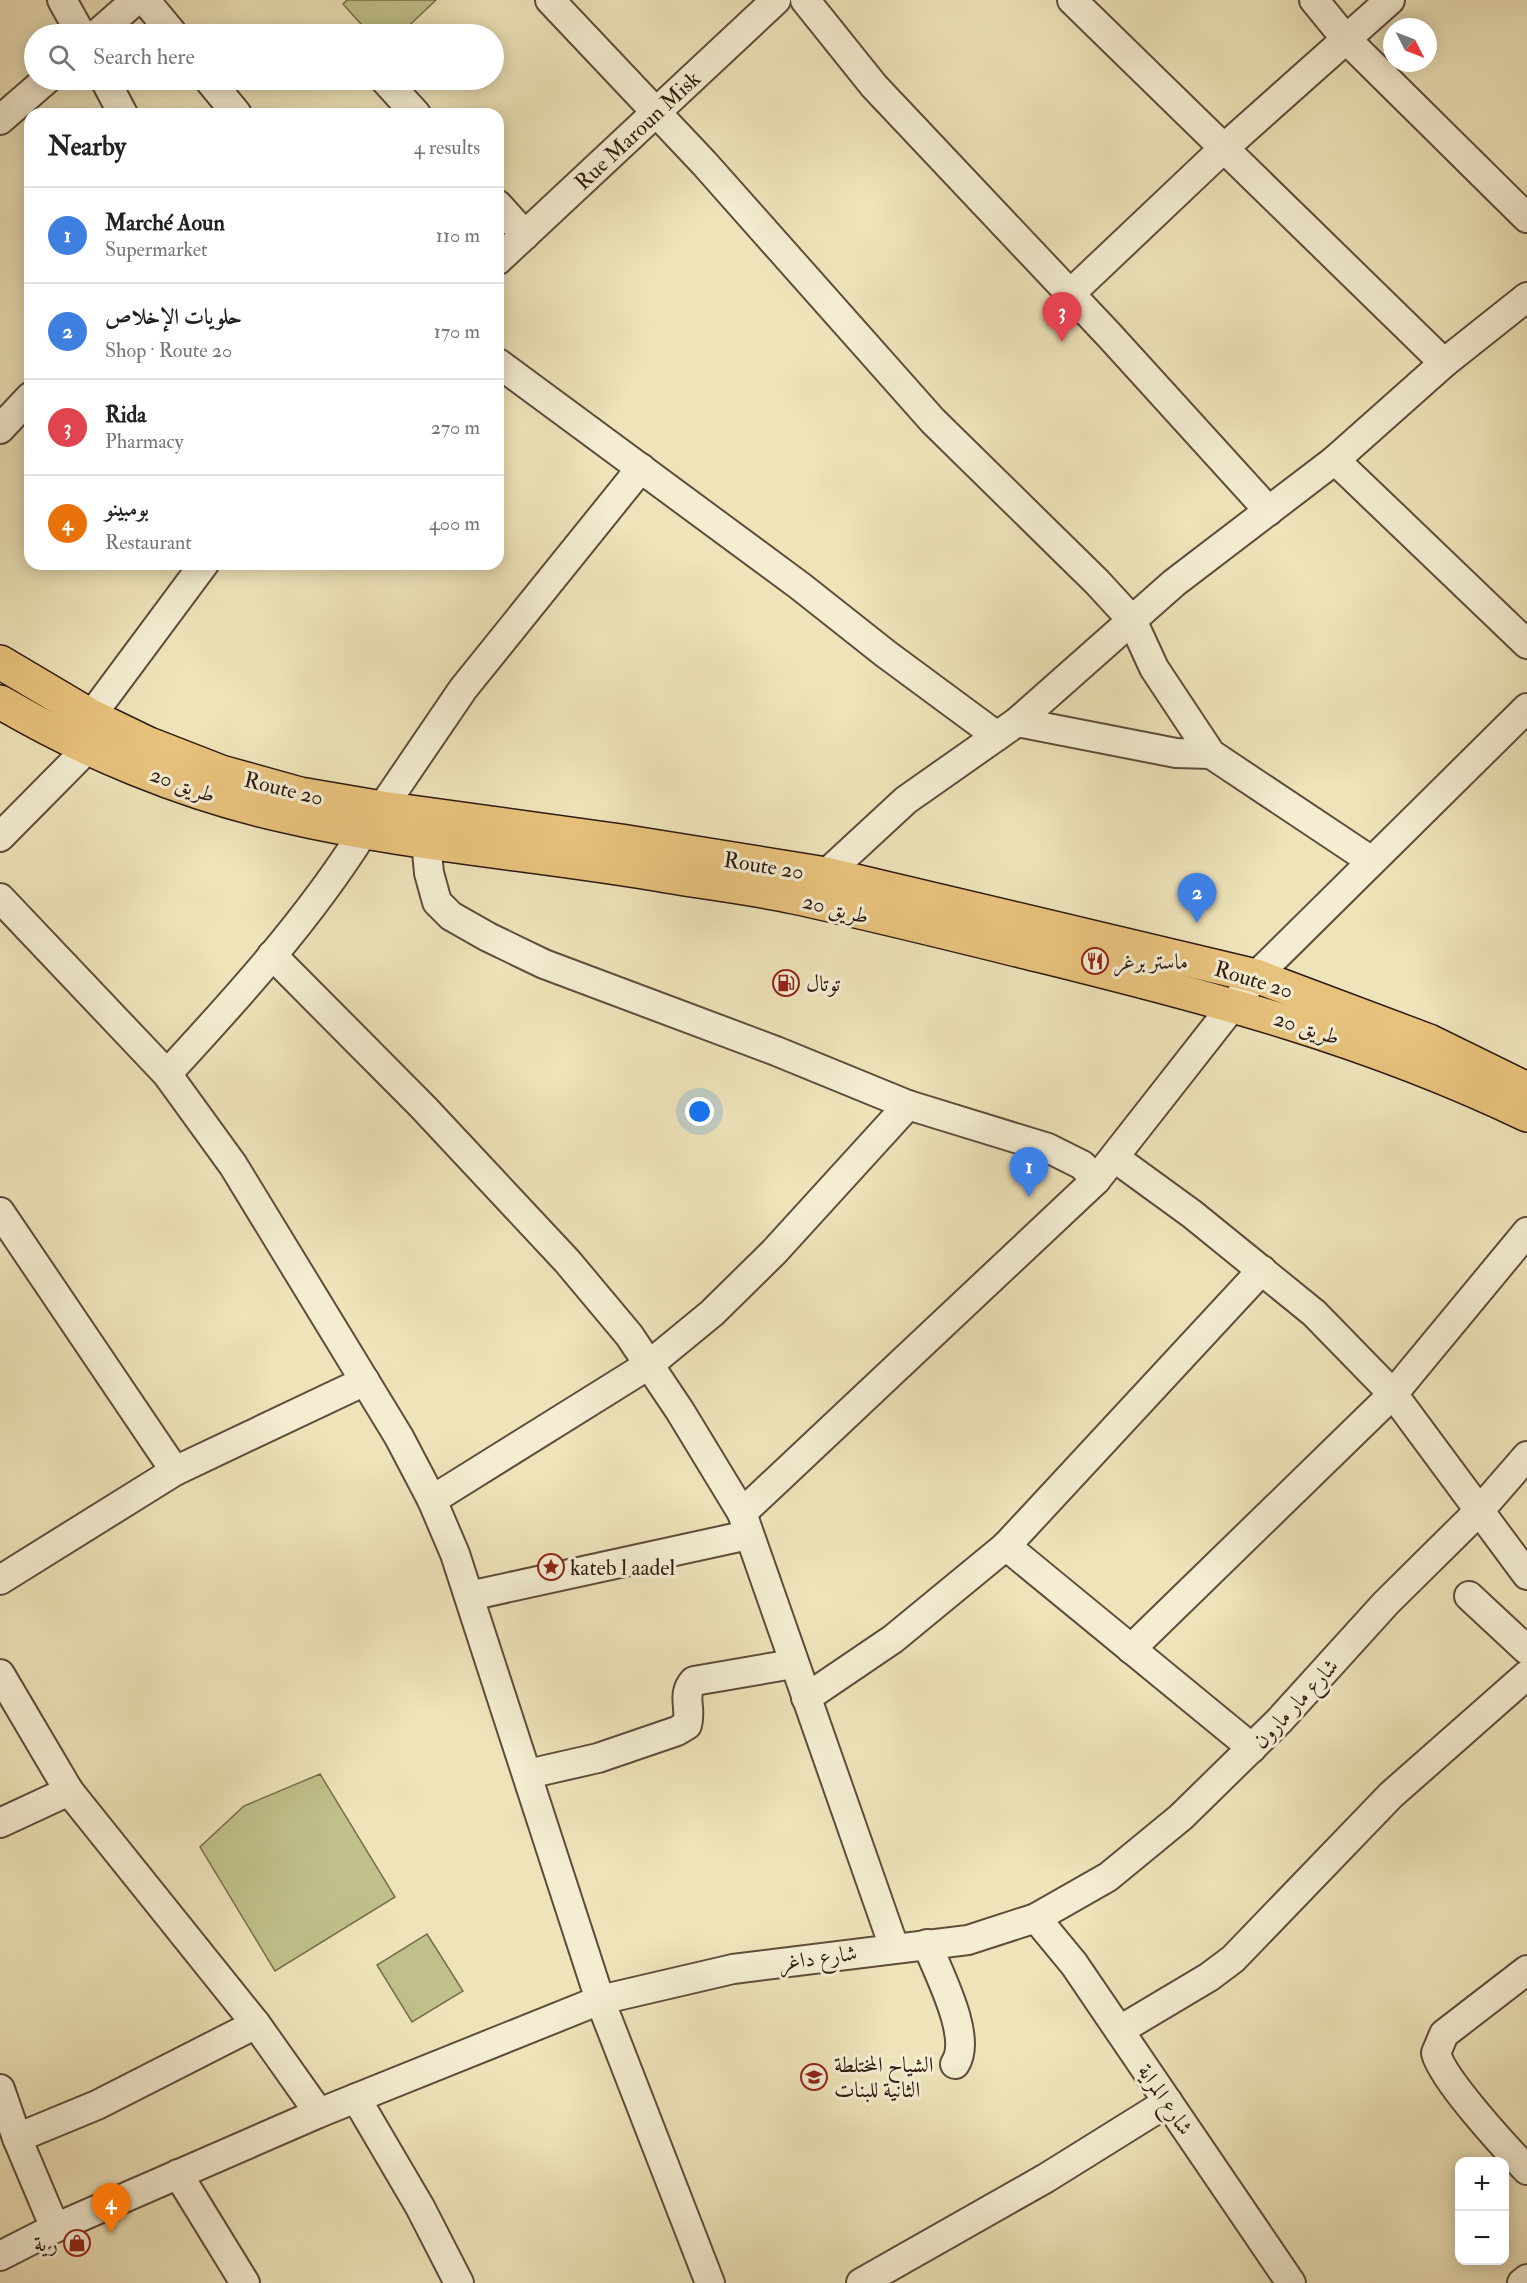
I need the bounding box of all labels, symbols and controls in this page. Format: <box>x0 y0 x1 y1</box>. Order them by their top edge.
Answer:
north arrow <box>1383 18 1437 72</box>
search box <box>24 24 504 90</box>
icon: search <box>45 41 78 74</box>
text: Search here <box>93 43 195 71</box>
street label: Rue Maroun Misk <box>569 65 707 196</box>
text: Nearby <box>48 131 126 163</box>
text: 4 results <box>414 135 480 160</box>
text: Marché Aoun <box>105 209 225 237</box>
text: 1 <box>64 223 71 248</box>
text: 110 m <box>436 223 480 248</box>
text: Supermarket <box>105 237 208 262</box>
pin: 3 <box>1042 292 1082 342</box>
text: حلويات الإخلاص <box>105 303 242 331</box>
text: 2 <box>62 319 73 344</box>
text: 170 m <box>434 319 480 344</box>
text: Shop · Route 20 <box>105 338 232 363</box>
text: Rida <box>105 401 146 429</box>
text: 3 <box>64 415 71 440</box>
text: 270 m <box>431 415 480 440</box>
text: Pharmacy <box>105 429 183 454</box>
text: بومبينو <box>105 495 149 523</box>
text: 4 <box>62 511 73 536</box>
text: 400 m <box>429 511 480 536</box>
text: Restaurant <box>105 530 192 555</box>
street label: طريق 20 <box>146 760 219 810</box>
street label: Route 20 <box>241 766 326 812</box>
street label: Route 20 <box>722 846 806 886</box>
pin: 2 <box>1178 874 1216 923</box>
street label: طريق 20 <box>800 887 872 931</box>
restaurant icon: ماستر برغر <box>1080 946 1110 976</box>
place label: ماستر برغر <box>1114 948 1188 977</box>
street label: Route 20 <box>1211 955 1296 1005</box>
fuel station icon: توتال <box>771 968 801 998</box>
place label: توتال <box>806 970 841 998</box>
street label: طريق 20 <box>1270 1004 1343 1052</box>
your location <box>685 1097 714 1126</box>
pin: 1 <box>1010 1148 1048 1197</box>
place icon: kateb l aadel <box>536 1552 566 1582</box>
place label: kateb l aadel <box>570 1554 676 1582</box>
street label: شارع مار مارون <box>1247 1653 1348 1757</box>
street label: شارع داغر <box>777 1939 859 1981</box>
place label: الشياح المختلطة الثانية للبنات <box>834 2051 934 2104</box>
street label: شارع المراية <box>1128 2058 1199 2143</box>
school or university icon: الشياح المختلطة الثانية للبنات <box>799 2062 829 2092</box>
map controls <box>1455 2157 1509 2265</box>
button: + <box>1455 2157 1509 2211</box>
pin: 4 <box>92 2184 130 2233</box>
button: − <box>1455 2211 1509 2265</box>
shop icon: رية <box>62 2228 92 2258</box>
place label: رية <box>34 2230 58 2258</box>

